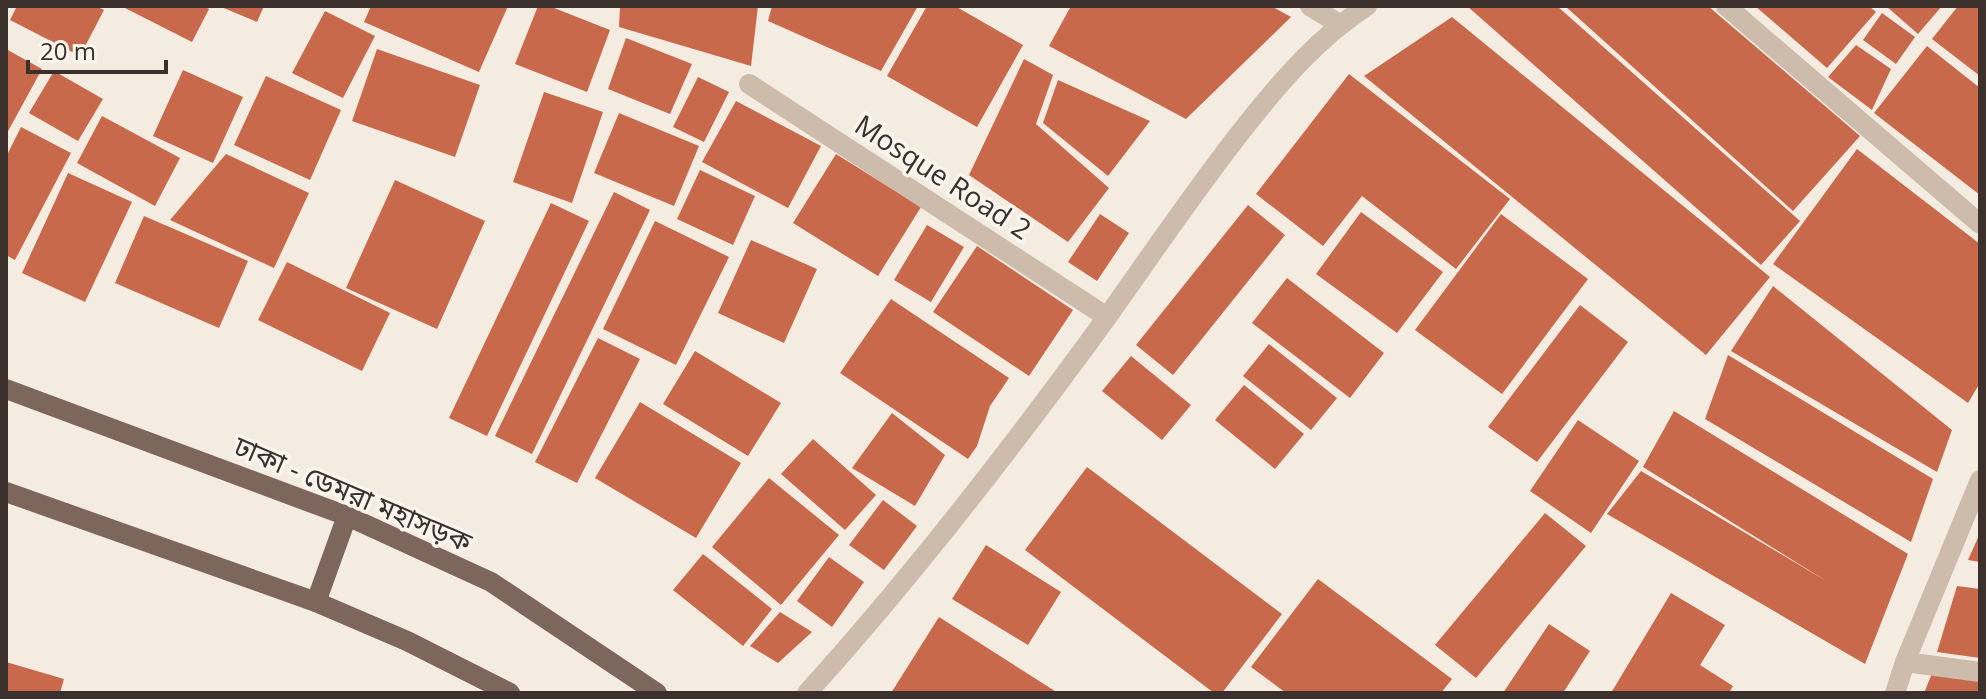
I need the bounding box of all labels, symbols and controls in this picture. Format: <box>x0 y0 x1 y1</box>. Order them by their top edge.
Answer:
scale bar <box>28 24 166 74</box>
text: 20 m <box>40 34 96 67</box>
street label: Mosque Road 2 <box>848 105 1039 247</box>
street label: ঢাকা - ডেমরা মহাসড়ক <box>228 425 478 560</box>

